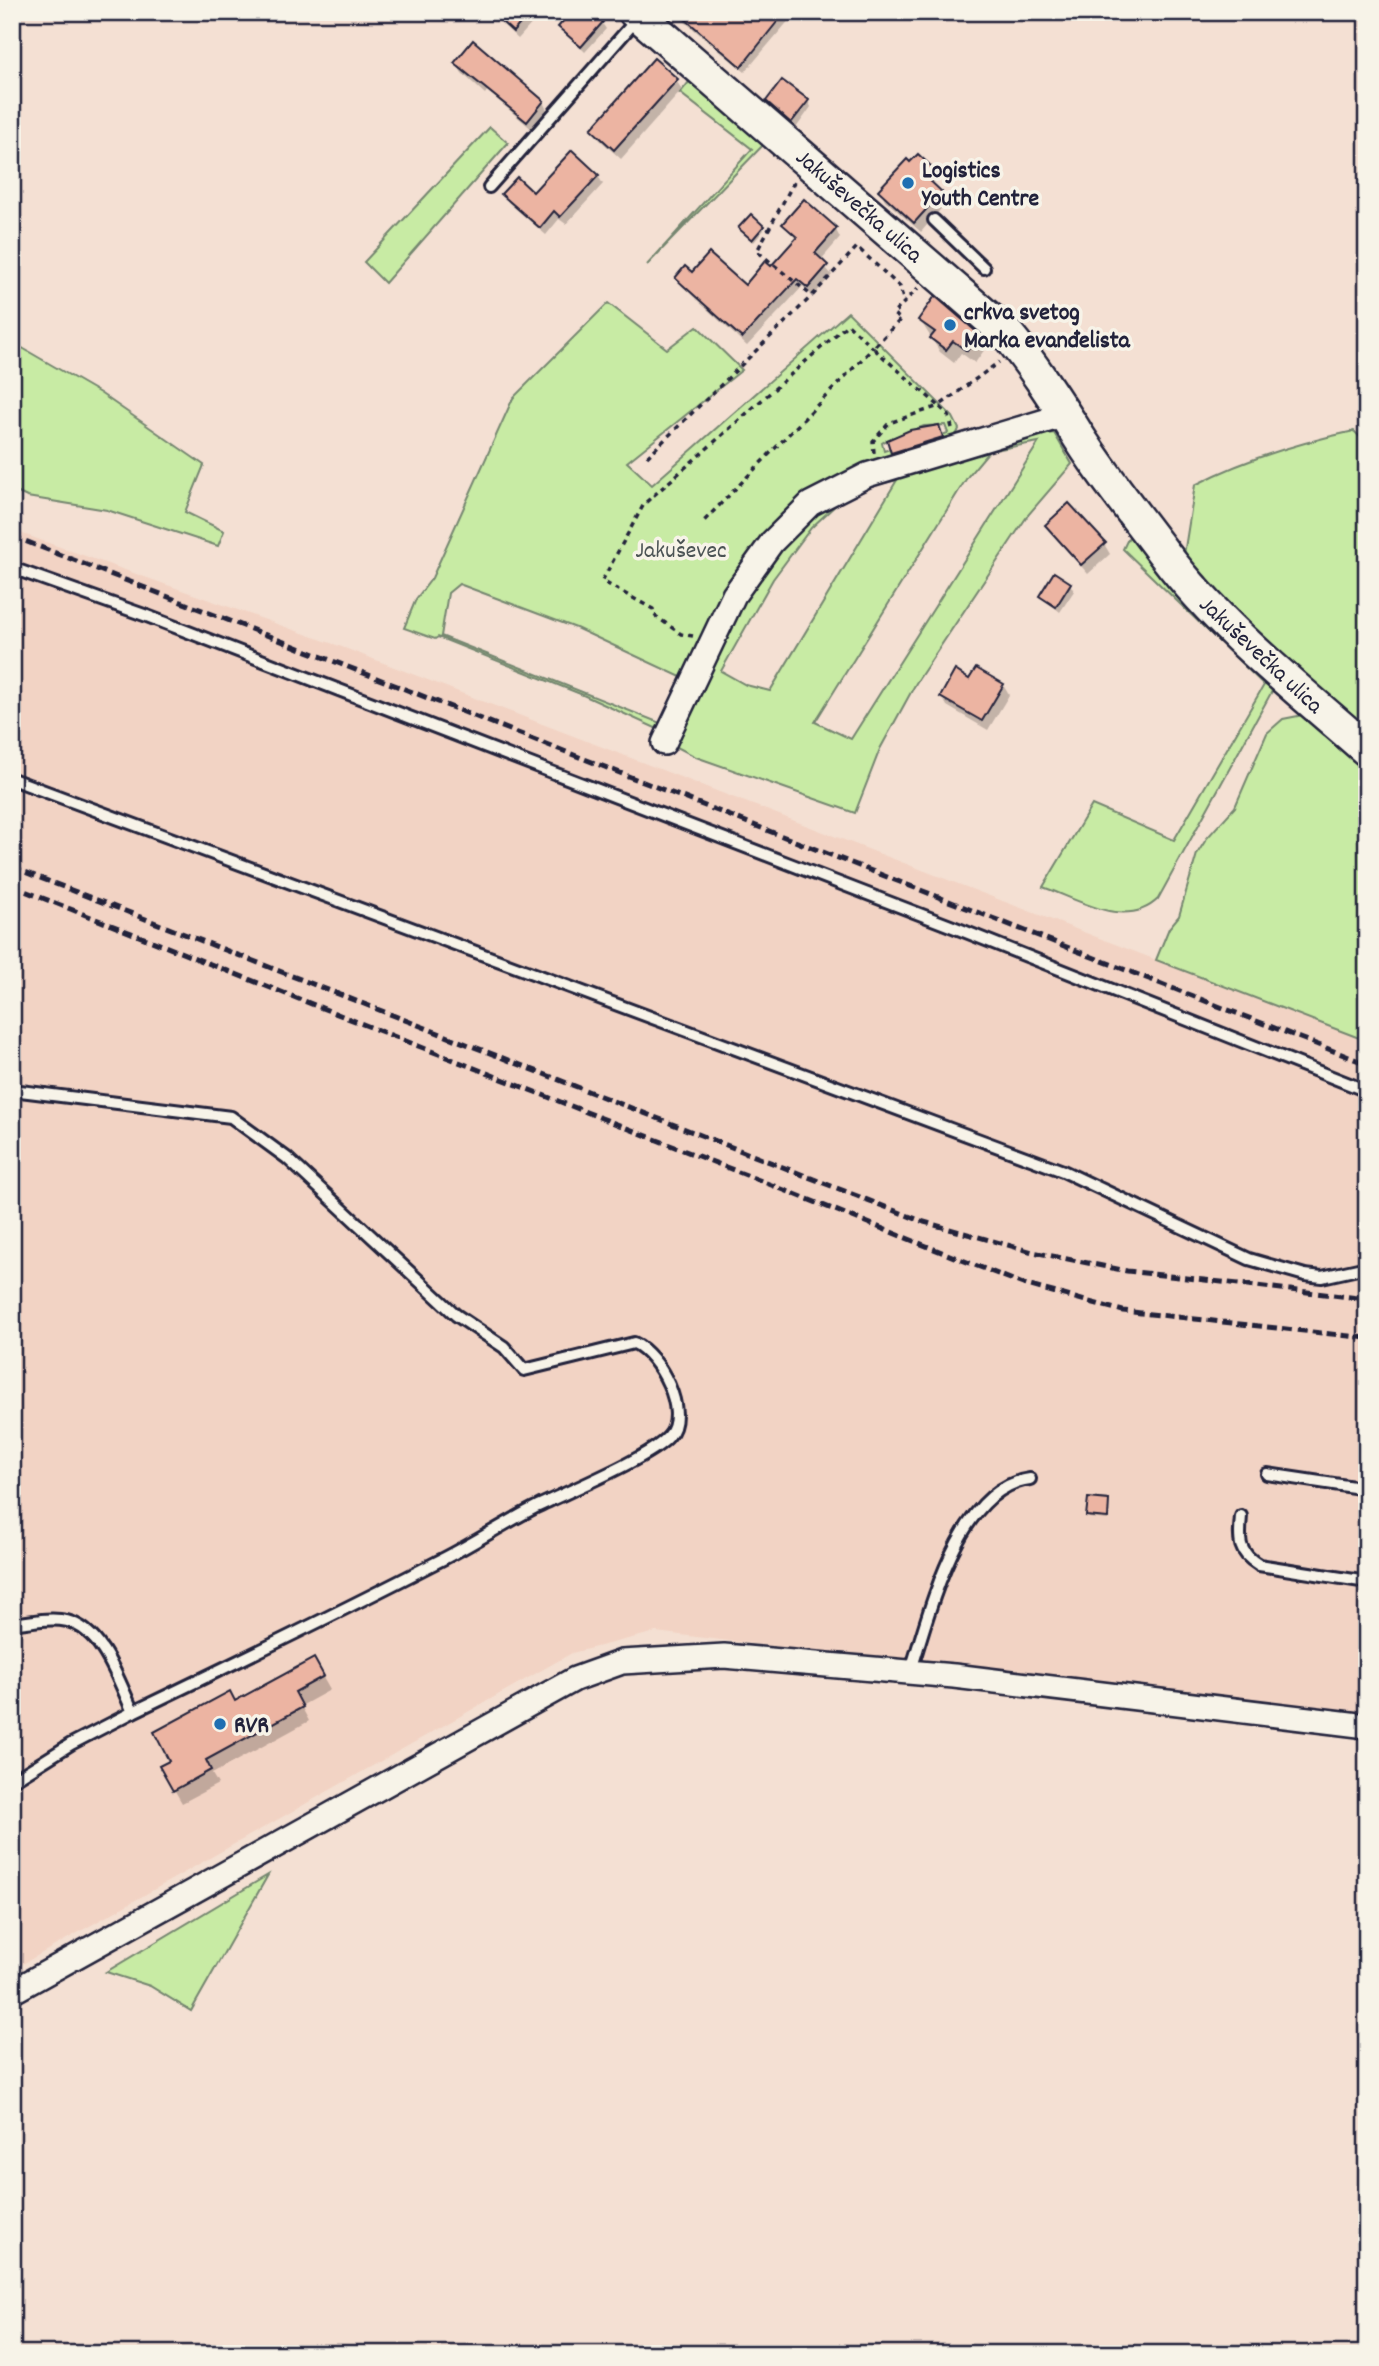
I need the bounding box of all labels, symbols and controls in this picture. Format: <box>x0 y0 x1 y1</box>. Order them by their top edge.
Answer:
street label: Jakuševečka ulica <box>787 142 930 273</box>
place label: Logistics Youth Centre <box>921 155 1039 217</box>
marker: Logistics Youth Centre <box>900 175 916 191</box>
place label: crkva svetog Marka evanđelista <box>964 297 1131 359</box>
marker: crkva svetog Marka evanđelista <box>942 317 958 333</box>
park label: Jakuševec <box>635 535 727 569</box>
street label: Jakuševečka ulica <box>1190 589 1330 723</box>
place label: RVR <box>234 1710 269 1744</box>
marker: RVR <box>212 1716 228 1732</box>

